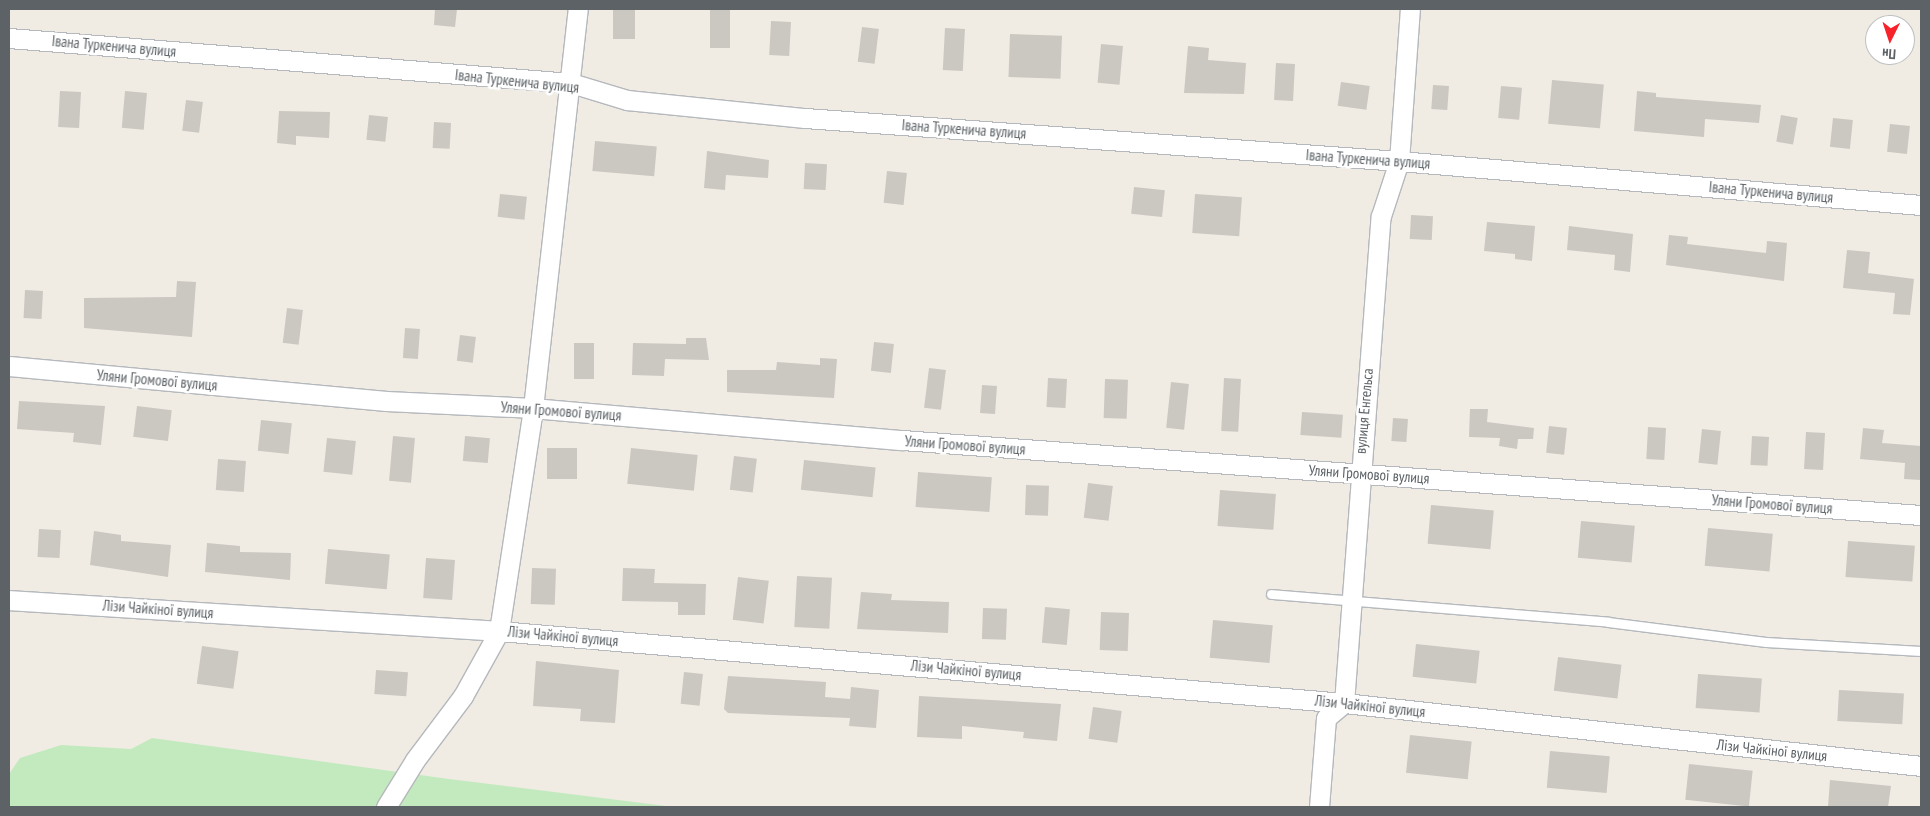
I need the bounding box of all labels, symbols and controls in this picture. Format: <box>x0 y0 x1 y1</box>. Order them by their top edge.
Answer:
north arrow <box>1865 15 1915 65</box>
street label: Івана Туркенича вулиця <box>51 32 177 60</box>
text: Пн <box>1882 45 1896 63</box>
street label: Івана Туркенича вулиця <box>454 66 580 96</box>
street label: Івана Туркенича вулиця <box>901 116 1027 142</box>
street label: Івана Туркенича вулиця <box>1305 146 1431 172</box>
street label: Івана Туркенича вулиця <box>1708 178 1834 206</box>
street label: Уляни Громової вулиця <box>96 366 218 394</box>
street label: вулиця Енгельса <box>1351 367 1377 455</box>
street label: Уляни Громової вулиця <box>500 398 622 424</box>
street label: Уляни Громової вулиця <box>904 432 1026 458</box>
street label: Уляни Громової вулиця <box>1308 461 1430 487</box>
street label: Уляни Громової вулиця <box>1711 491 1833 517</box>
street label: Лізи Чайкіної вулиця <box>102 596 214 622</box>
street label: Лізи Чайкіної вулиця <box>507 622 619 650</box>
street label: Лізи Чайкіної вулиця <box>910 656 1022 684</box>
street label: Лізи Чайкіної вулиця <box>1314 691 1426 721</box>
street label: Лізи Чайкіної вулиця <box>1716 735 1828 765</box>

